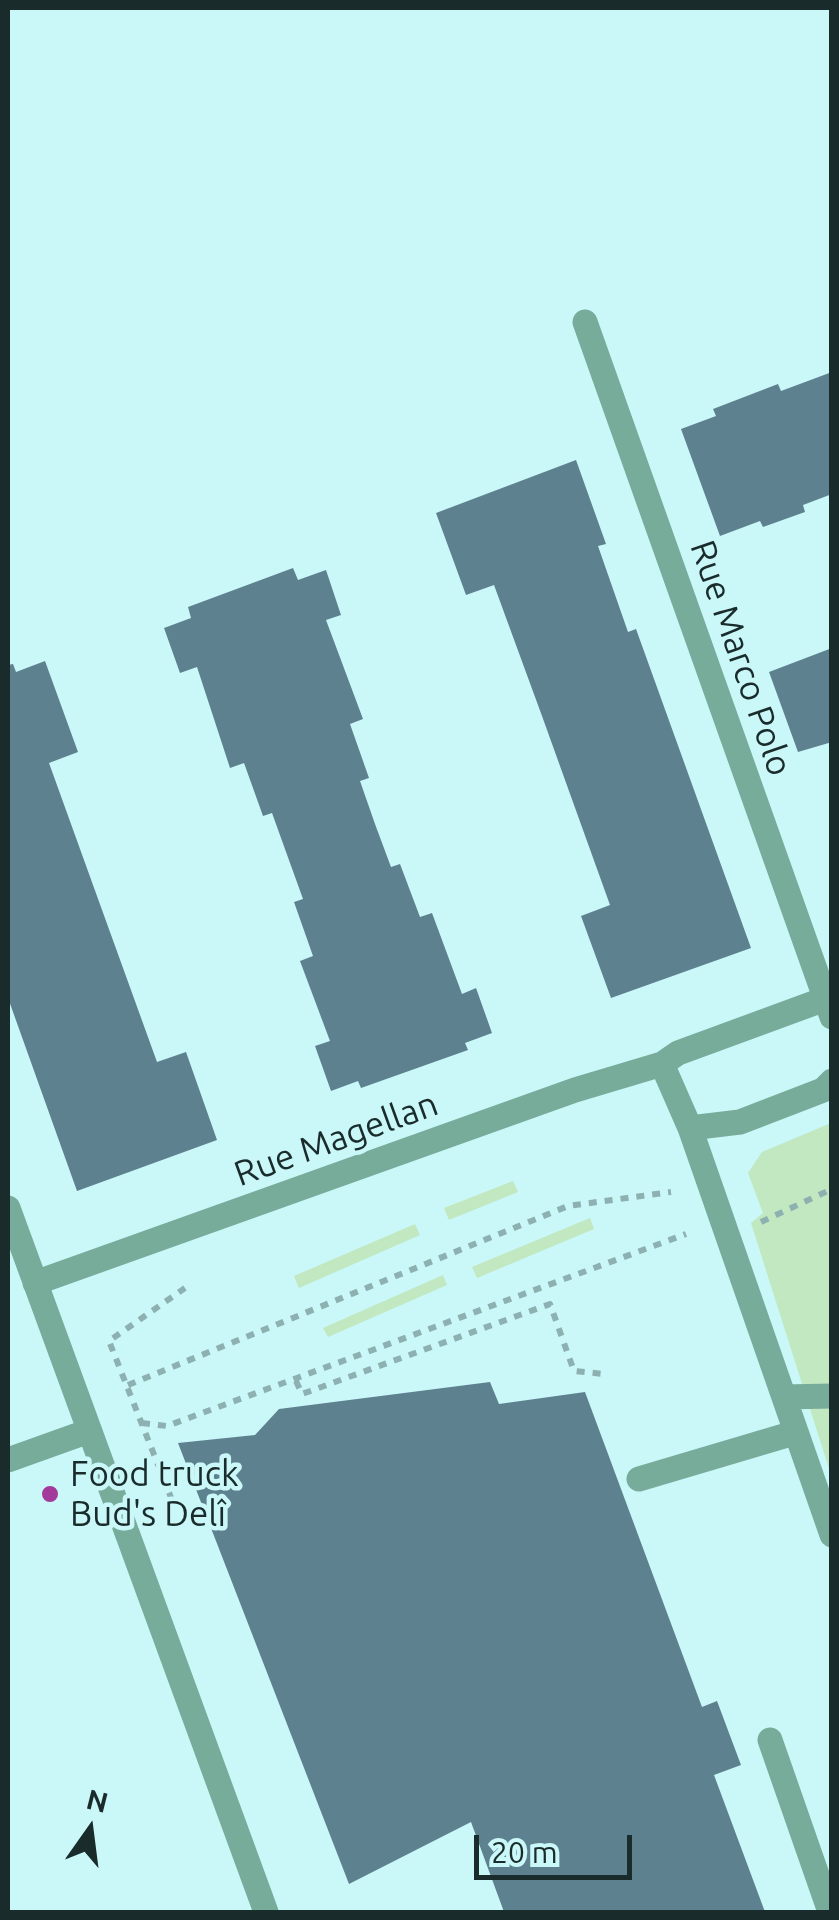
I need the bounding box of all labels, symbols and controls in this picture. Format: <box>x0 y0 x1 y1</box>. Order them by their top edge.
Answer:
street label: Rue Marco Polo <box>681 535 801 781</box>
street label: Rue Magellan <box>229 1083 443 1195</box>
place label: Food truck Bud's Delî <box>70 1453 239 1535</box>
marker: Food truck Bud's Delî <box>39 1483 61 1505</box>
north arrow <box>40 1780 140 1880</box>
text: N <box>83 1783 111 1818</box>
scale bar <box>479 1815 636 1877</box>
text: 20 m <box>491 1835 558 1869</box>

